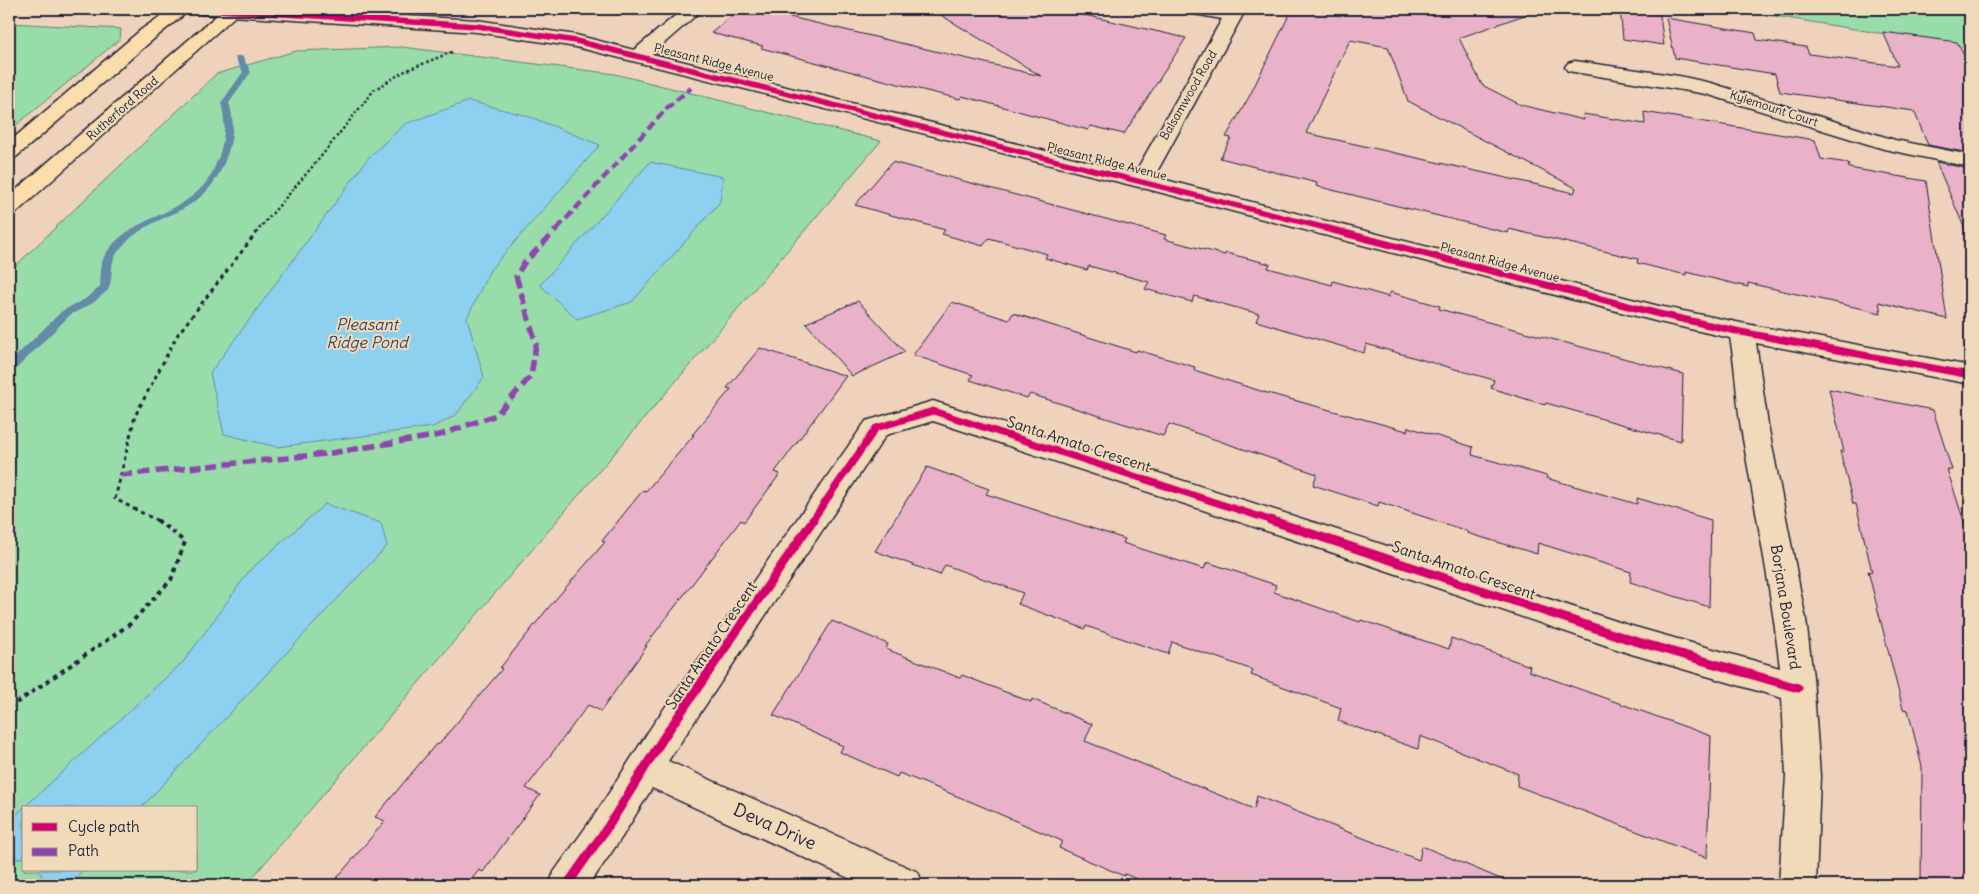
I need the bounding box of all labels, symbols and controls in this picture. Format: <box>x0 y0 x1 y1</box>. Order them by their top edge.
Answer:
street label: Pleasant Ridge Avenue <box>653 40 775 84</box>
street label: Balsamwood Road <box>1156 47 1220 143</box>
street label: Rutherford Road <box>83 73 161 143</box>
street label: Kylemount Court <box>1728 87 1820 129</box>
street label: Pleasant Ridge Avenue <box>1046 139 1168 183</box>
street label: Pleasant Ridge Avenue <box>1439 239 1561 285</box>
water label: Pleasant Ridge Pond <box>326 314 410 352</box>
street label: Santa Amato Crescent <box>1005 412 1153 476</box>
street label: Santa Amato Crescent <box>1390 537 1538 603</box>
street label: Borjana Boulevard <box>1767 543 1805 671</box>
street label: Santa Amato Crescent <box>661 577 761 713</box>
street label: Deva Drive <box>730 798 820 854</box>
legend <box>22 806 198 872</box>
text: Cycle path <box>68 817 140 836</box>
text: Path <box>68 841 99 860</box>

